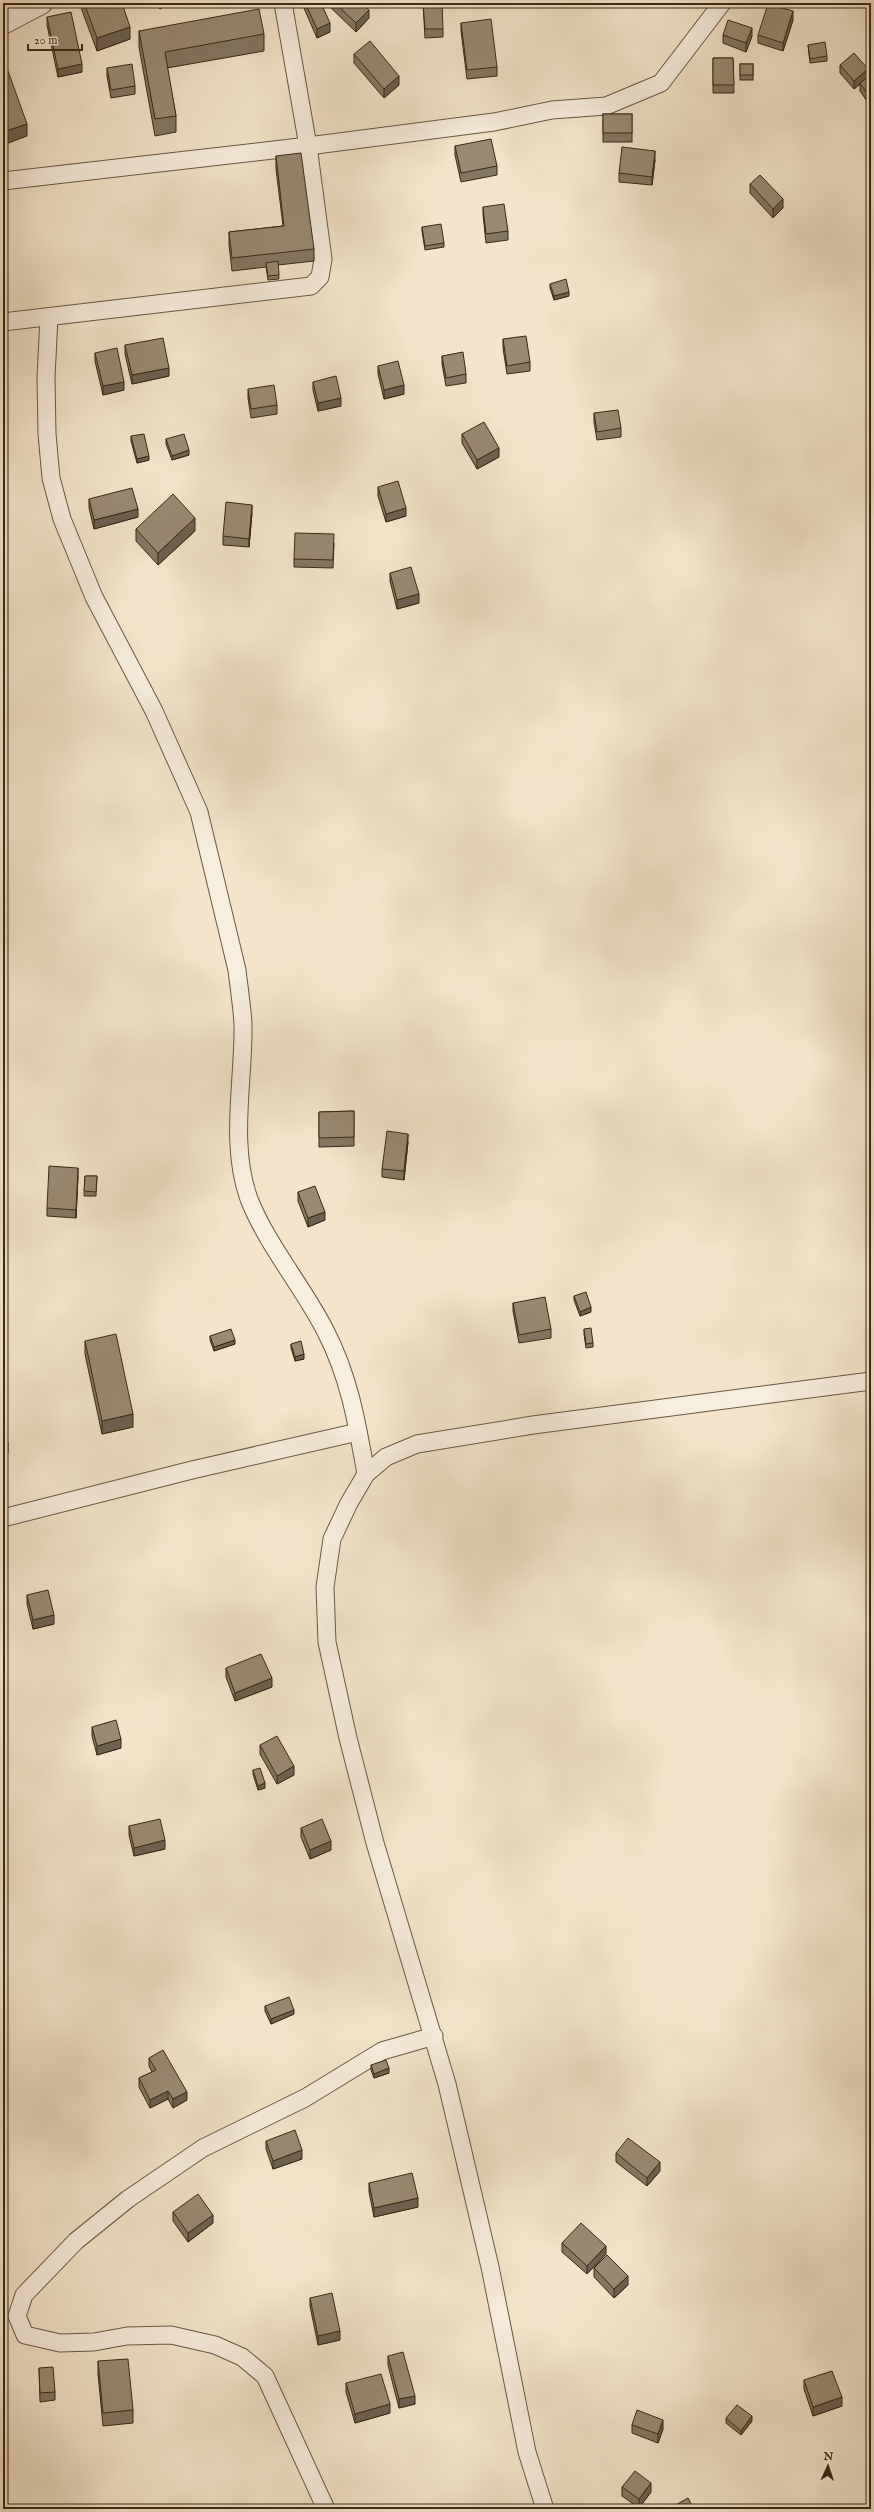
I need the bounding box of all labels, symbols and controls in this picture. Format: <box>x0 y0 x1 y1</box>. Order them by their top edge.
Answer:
scale bar <box>28 26 82 52</box>
text: 20 m <box>34 33 57 48</box>
north arrow <box>808 2446 848 2486</box>
text: N <box>822 2450 834 2464</box>

